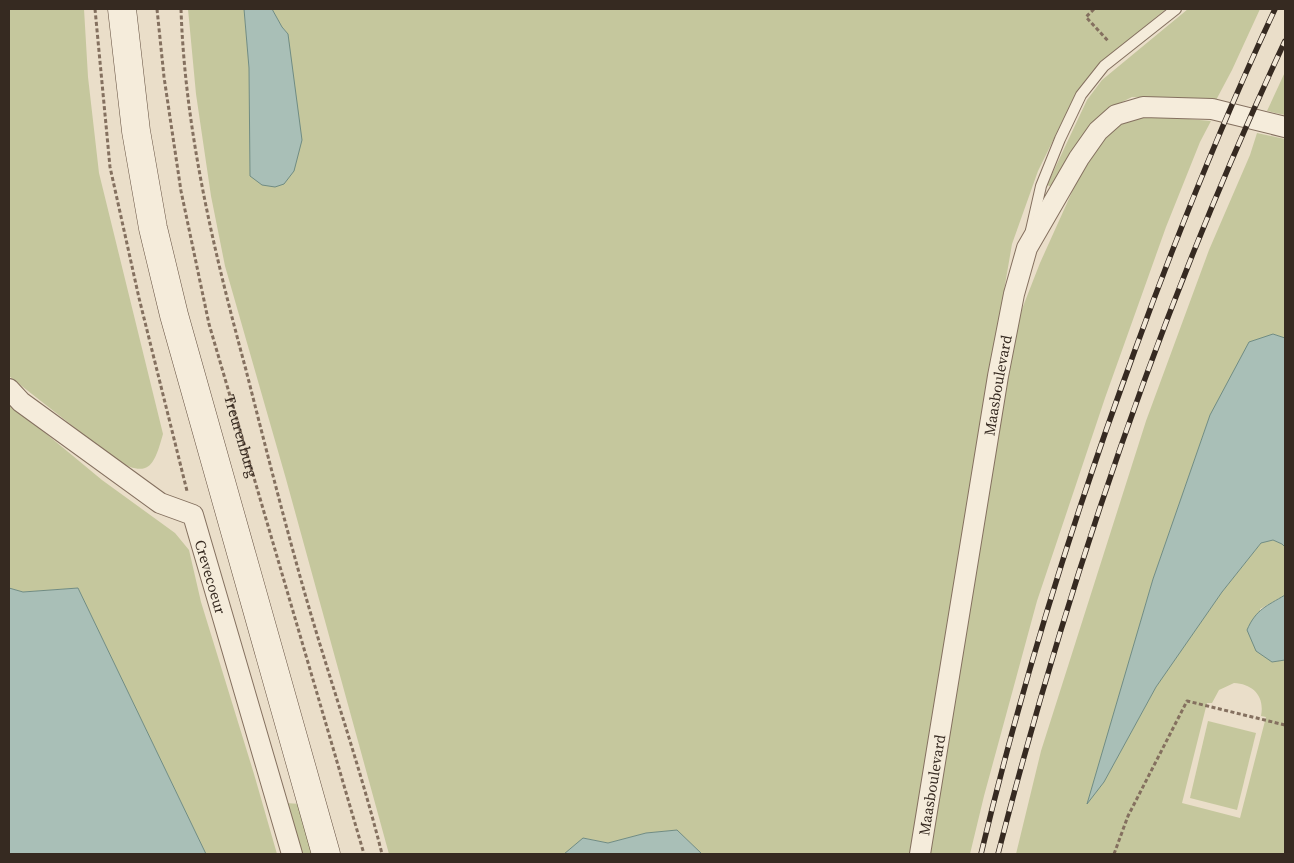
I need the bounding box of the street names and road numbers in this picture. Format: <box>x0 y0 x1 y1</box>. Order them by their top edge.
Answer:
street label: Maasboulevard <box>978 333 1016 437</box>
street label: Treurenburg <box>220 392 264 480</box>
street label: Crevecoeur <box>190 537 232 617</box>
street label: Maasboulevard <box>913 732 950 837</box>

